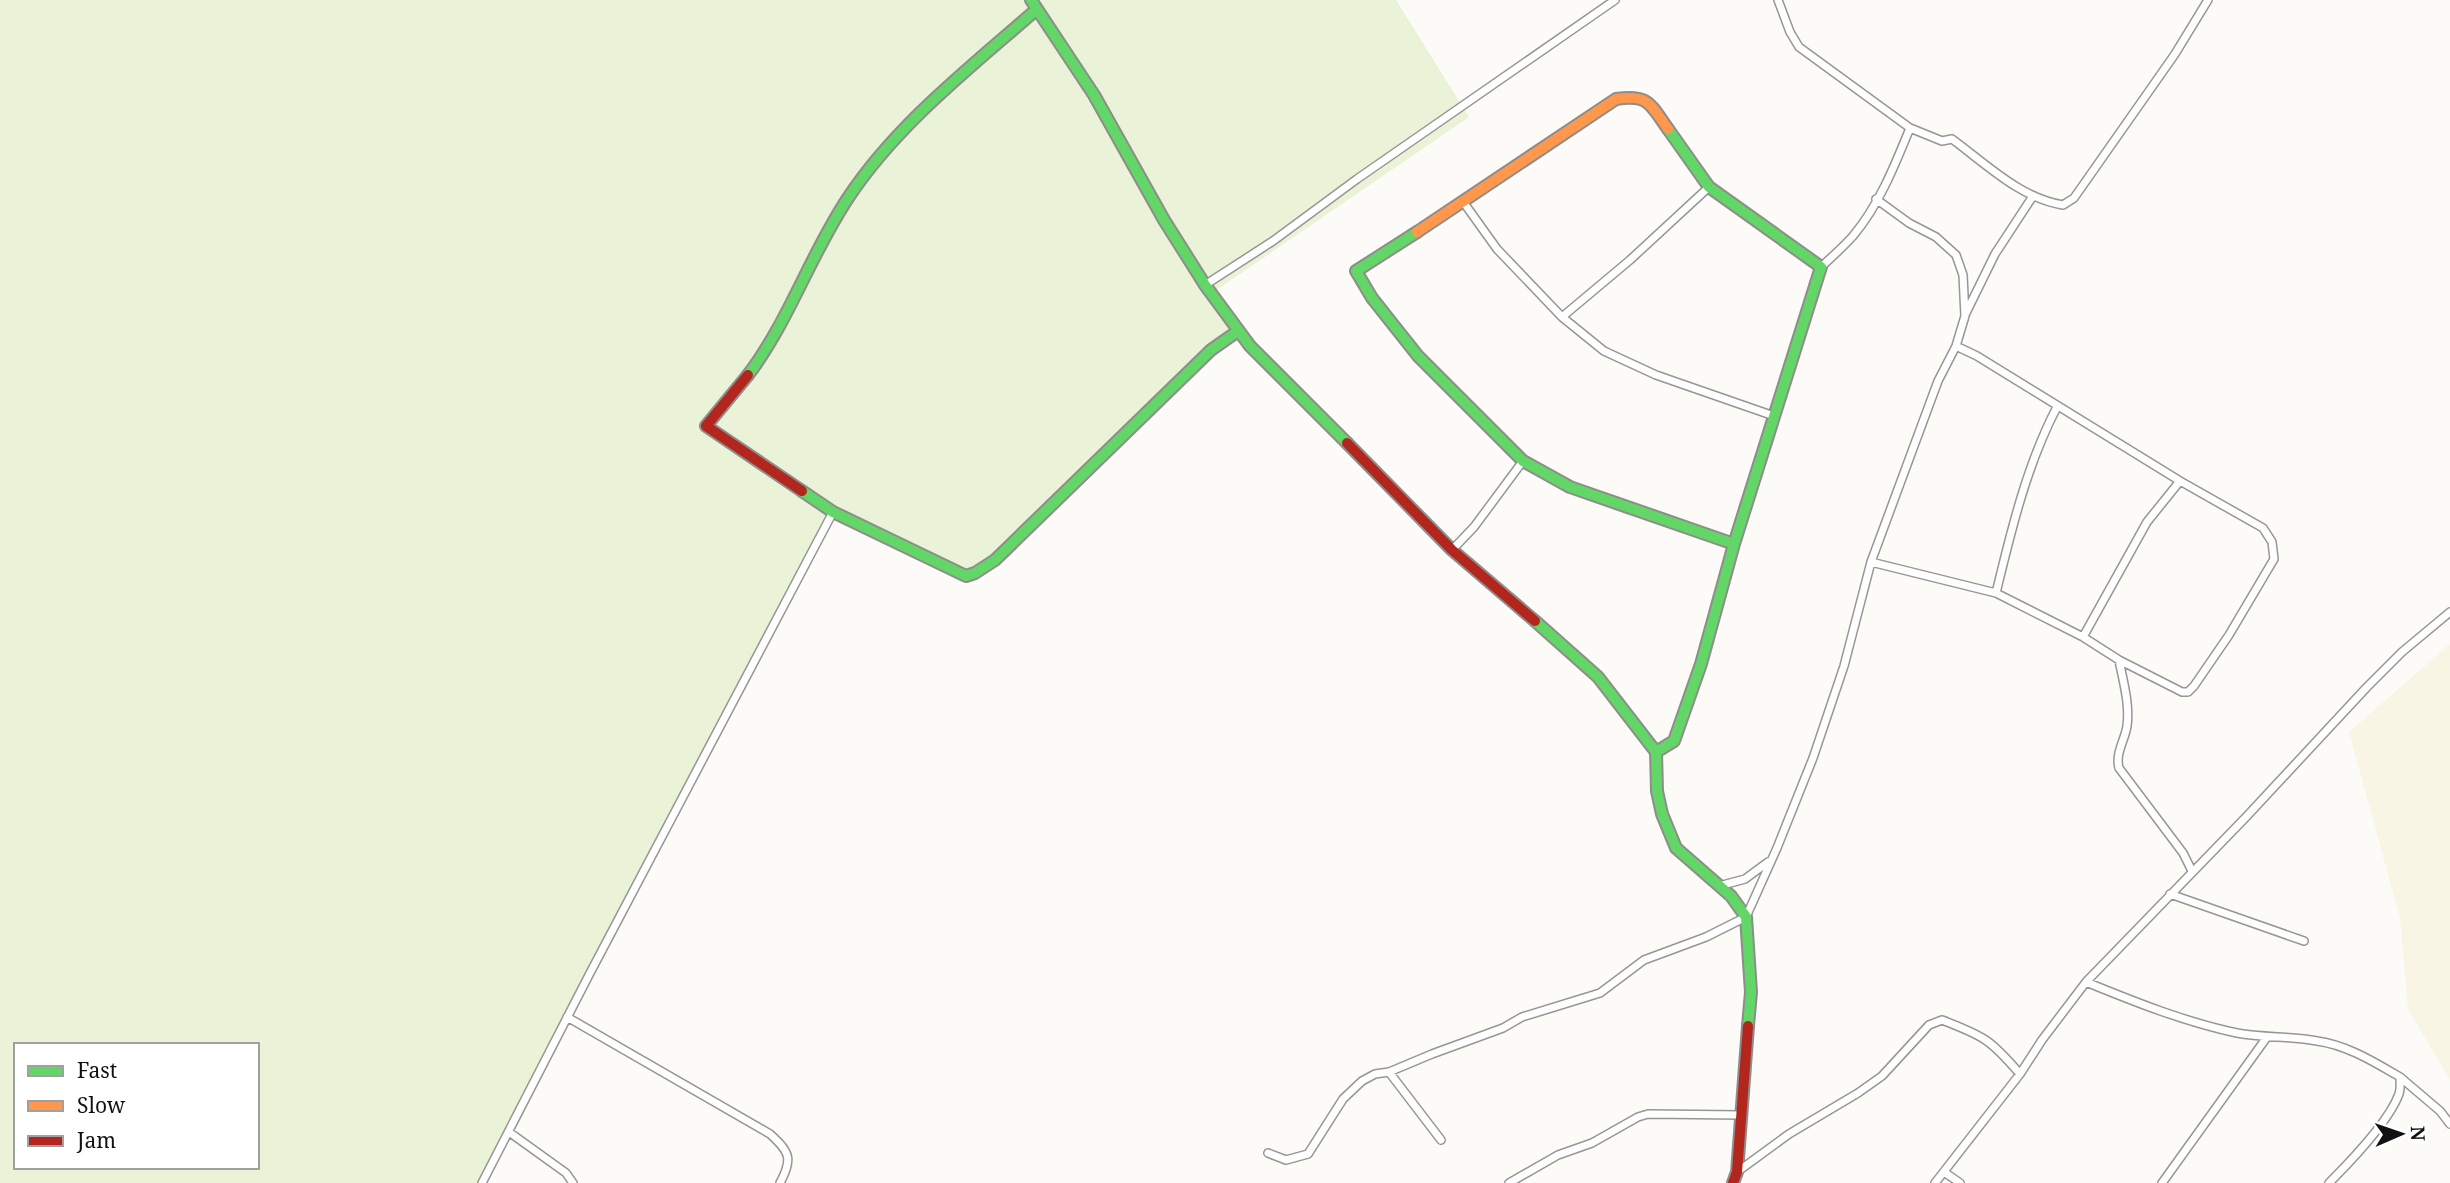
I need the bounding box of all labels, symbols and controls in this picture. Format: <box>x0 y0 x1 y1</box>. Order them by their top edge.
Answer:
legend <box>14 1043 259 1169</box>
text: Fast <box>77 1056 117 1084</box>
text: Slow <box>77 1091 126 1119</box>
north arrow <box>2366 1099 2436 1169</box>
text: N <box>2405 1125 2431 1141</box>
text: Jam <box>76 1126 116 1154</box>

